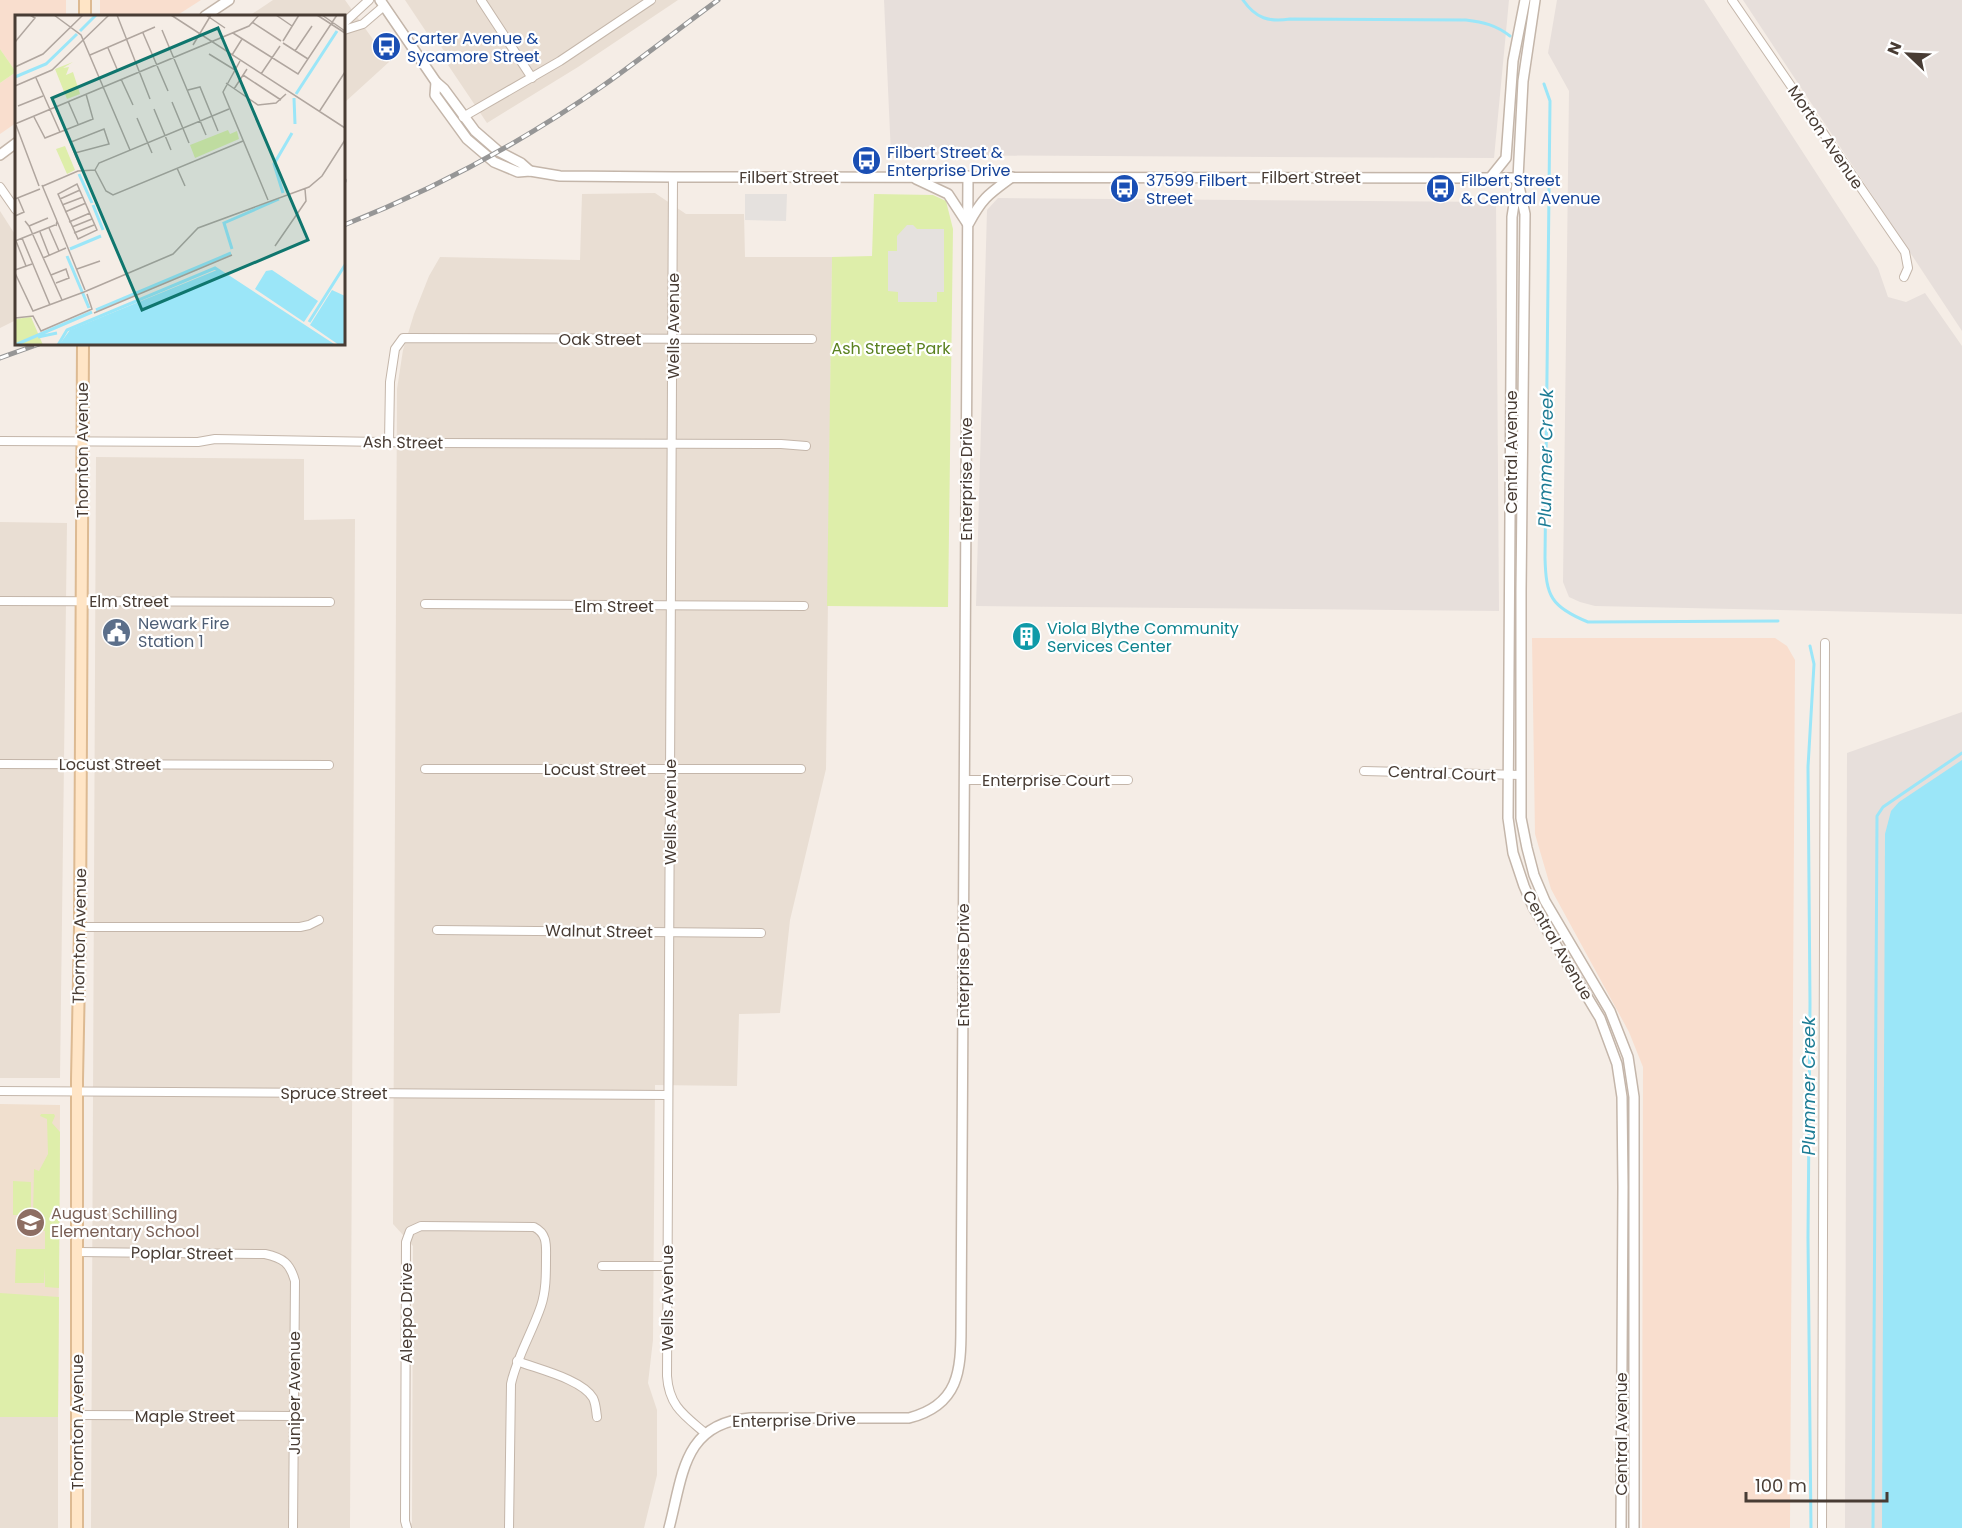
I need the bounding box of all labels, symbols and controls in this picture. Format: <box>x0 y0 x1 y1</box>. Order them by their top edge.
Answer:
inset map <box>15 15 345 345</box>
north arrow <box>1878 24 1938 84</box>
place label: Carter Avenue & Sycamore Street <box>407 27 540 68</box>
bus stop icon: Carter Avenue & Sycamore Street <box>370 31 402 63</box>
text: N <box>1882 38 1908 58</box>
street label: Morton Avenue <box>1782 81 1869 194</box>
place label: Filbert Street & Enterprise Drive <box>887 141 1011 182</box>
bus stop icon: Filbert Street & Enterprise Drive <box>850 145 882 177</box>
street label: Filbert Street <box>739 166 839 189</box>
street label: Filbert Street <box>1261 166 1361 189</box>
place label: 37599 Filbert Street <box>1146 169 1247 210</box>
place label: Filbert Street & Central Avenue <box>1461 169 1601 210</box>
bus stop icon: 37599 Filbert Street <box>1109 173 1141 205</box>
bus stop icon: Filbert Street & Central Avenue <box>1424 173 1456 205</box>
street label: Wells Avenue <box>662 273 685 379</box>
street label: Oak Street <box>559 328 642 351</box>
park label: Ash Street Park <box>831 337 951 360</box>
street label: Thornton Avenue <box>71 382 94 518</box>
water label: Plummer Creek <box>1532 388 1559 528</box>
street label: Central Avenue <box>1500 390 1523 514</box>
street label: Enterprise Drive <box>955 417 978 541</box>
street label: Ash Street <box>363 430 444 455</box>
street label: Elm Street <box>89 590 169 613</box>
street label: Elm Street <box>574 595 654 618</box>
place label: Newark Fire Station 1 <box>138 612 230 653</box>
public building icon: Newark Fire Station 1 <box>101 616 133 648</box>
place label: Viola Blythe Community Services Center <box>1047 617 1239 658</box>
building icon: Viola Blythe Community Services Center <box>1010 621 1042 653</box>
street label: Locust Street <box>59 753 161 776</box>
street label: Locust Street <box>544 758 646 781</box>
street label: Wells Avenue <box>659 759 682 865</box>
street label: Central Court <box>1388 760 1497 787</box>
street label: Enterprise Court <box>982 769 1110 792</box>
street label: Thornton Avenue <box>67 868 92 1004</box>
street label: Central Avenue <box>1517 886 1598 1005</box>
street label: Enterprise Drive <box>952 903 975 1027</box>
street label: Walnut Street <box>545 919 653 944</box>
water label: Plummer Creek <box>1796 1016 1821 1155</box>
street label: Spruce Street <box>280 1082 388 1105</box>
place label: August Schilling Elementary School <box>51 1202 199 1243</box>
school or university icon: August Schilling Elementary School <box>14 1206 46 1238</box>
street label: Poplar Street <box>131 1241 233 1266</box>
street label: Wells Avenue <box>656 1245 679 1351</box>
street label: Aleppo Drive <box>395 1262 418 1363</box>
street label: Juniper Avenue <box>283 1331 306 1455</box>
street label: Thornton Avenue <box>66 1354 89 1490</box>
street label: Central Avenue <box>1610 1372 1633 1496</box>
street label: Maple Street <box>135 1405 235 1428</box>
street label: Enterprise Drive <box>732 1408 856 1433</box>
scale bar <box>1746 1465 1887 1503</box>
text: 100 m <box>1755 1473 1807 1498</box>

